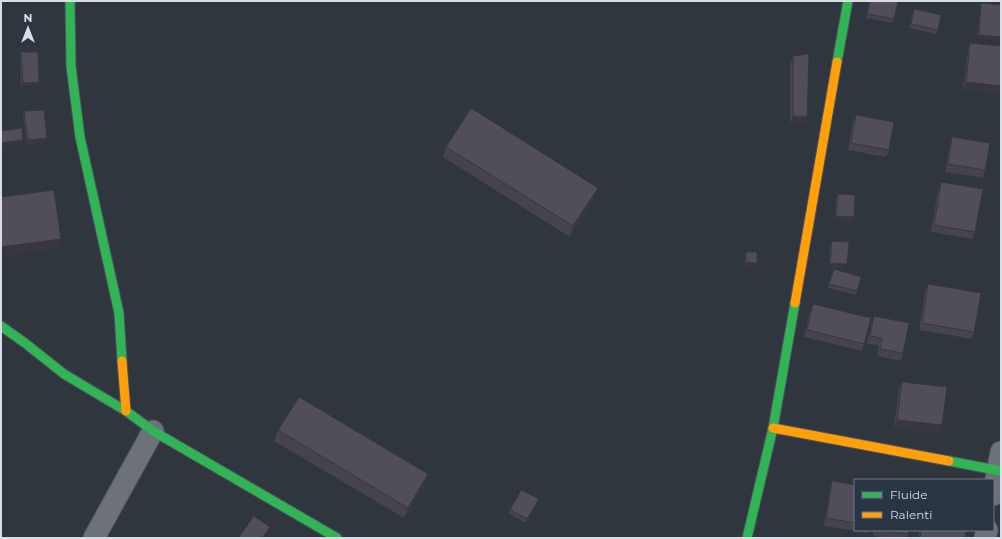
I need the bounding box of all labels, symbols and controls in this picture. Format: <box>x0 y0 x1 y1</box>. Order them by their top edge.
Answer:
north arrow <box>8 8 48 48</box>
text: N <box>24 11 32 25</box>
legend <box>854 479 994 531</box>
text: Fluide <box>890 487 928 502</box>
text: Ralenti <box>890 507 932 522</box>

